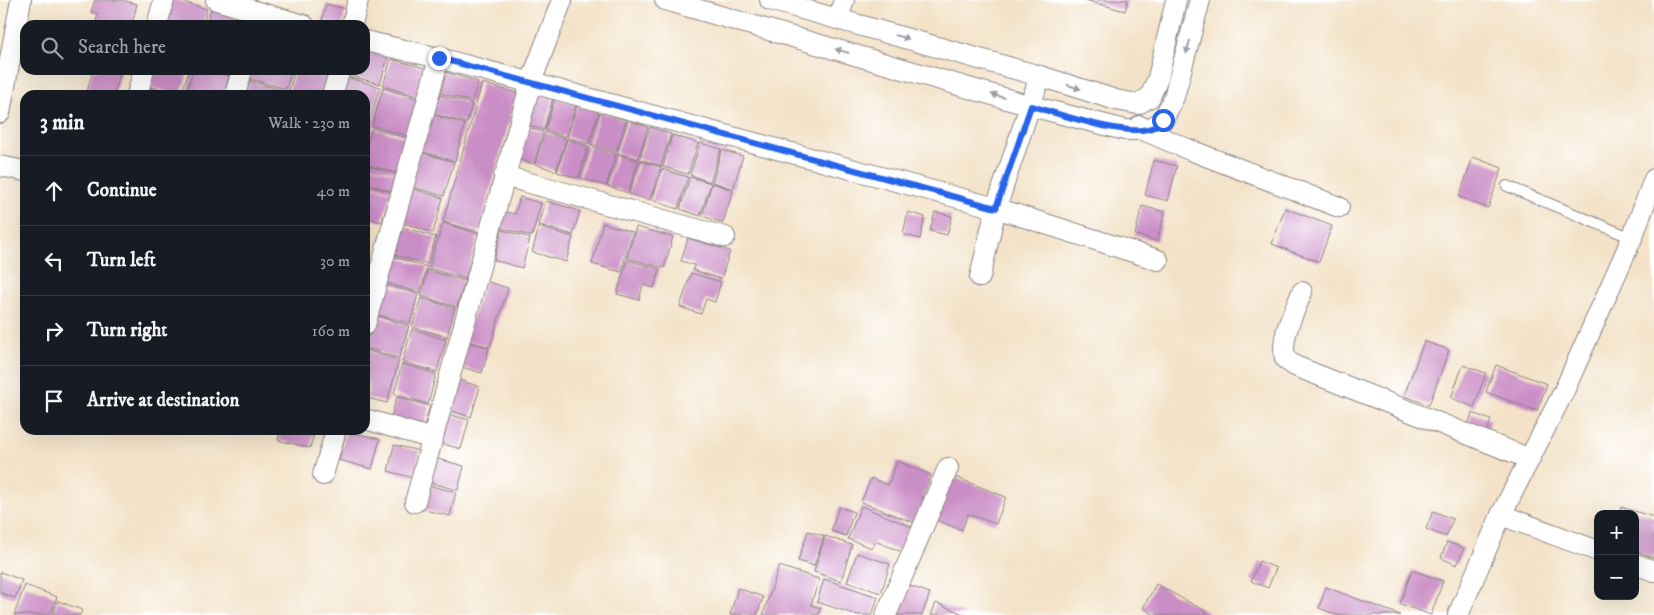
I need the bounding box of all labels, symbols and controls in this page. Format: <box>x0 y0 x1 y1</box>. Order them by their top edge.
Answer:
search box <box>20 20 370 75</box>
one-way arrow <box>894 33 909 41</box>
icon: search <box>38 34 66 62</box>
text: Search here <box>78 36 166 59</box>
one-way arrow <box>1184 40 1192 55</box>
route end <box>428 47 451 70</box>
one-way arrow <box>834 47 849 55</box>
one-way arrow <box>1067 84 1082 91</box>
one-way arrow <box>990 92 1005 100</box>
route start <box>1152 109 1175 132</box>
text: 3 min <box>40 110 85 136</box>
text: Walk · 230 m <box>268 113 350 133</box>
icon: ahead <box>40 177 68 205</box>
text: Continue <box>87 179 157 202</box>
text: 40 m <box>317 181 350 201</box>
icon: left <box>40 247 68 275</box>
text: Turn left <box>87 249 156 272</box>
text: 30 m <box>320 251 350 271</box>
icon: right <box>40 317 68 345</box>
text: Turn right <box>87 319 167 342</box>
text: 160 m <box>312 321 350 341</box>
icon: arrive <box>40 387 68 415</box>
text: Arrive at destination <box>87 389 239 412</box>
map controls <box>1594 510 1639 600</box>
button: + <box>1594 510 1639 555</box>
button: − <box>1594 555 1639 600</box>

